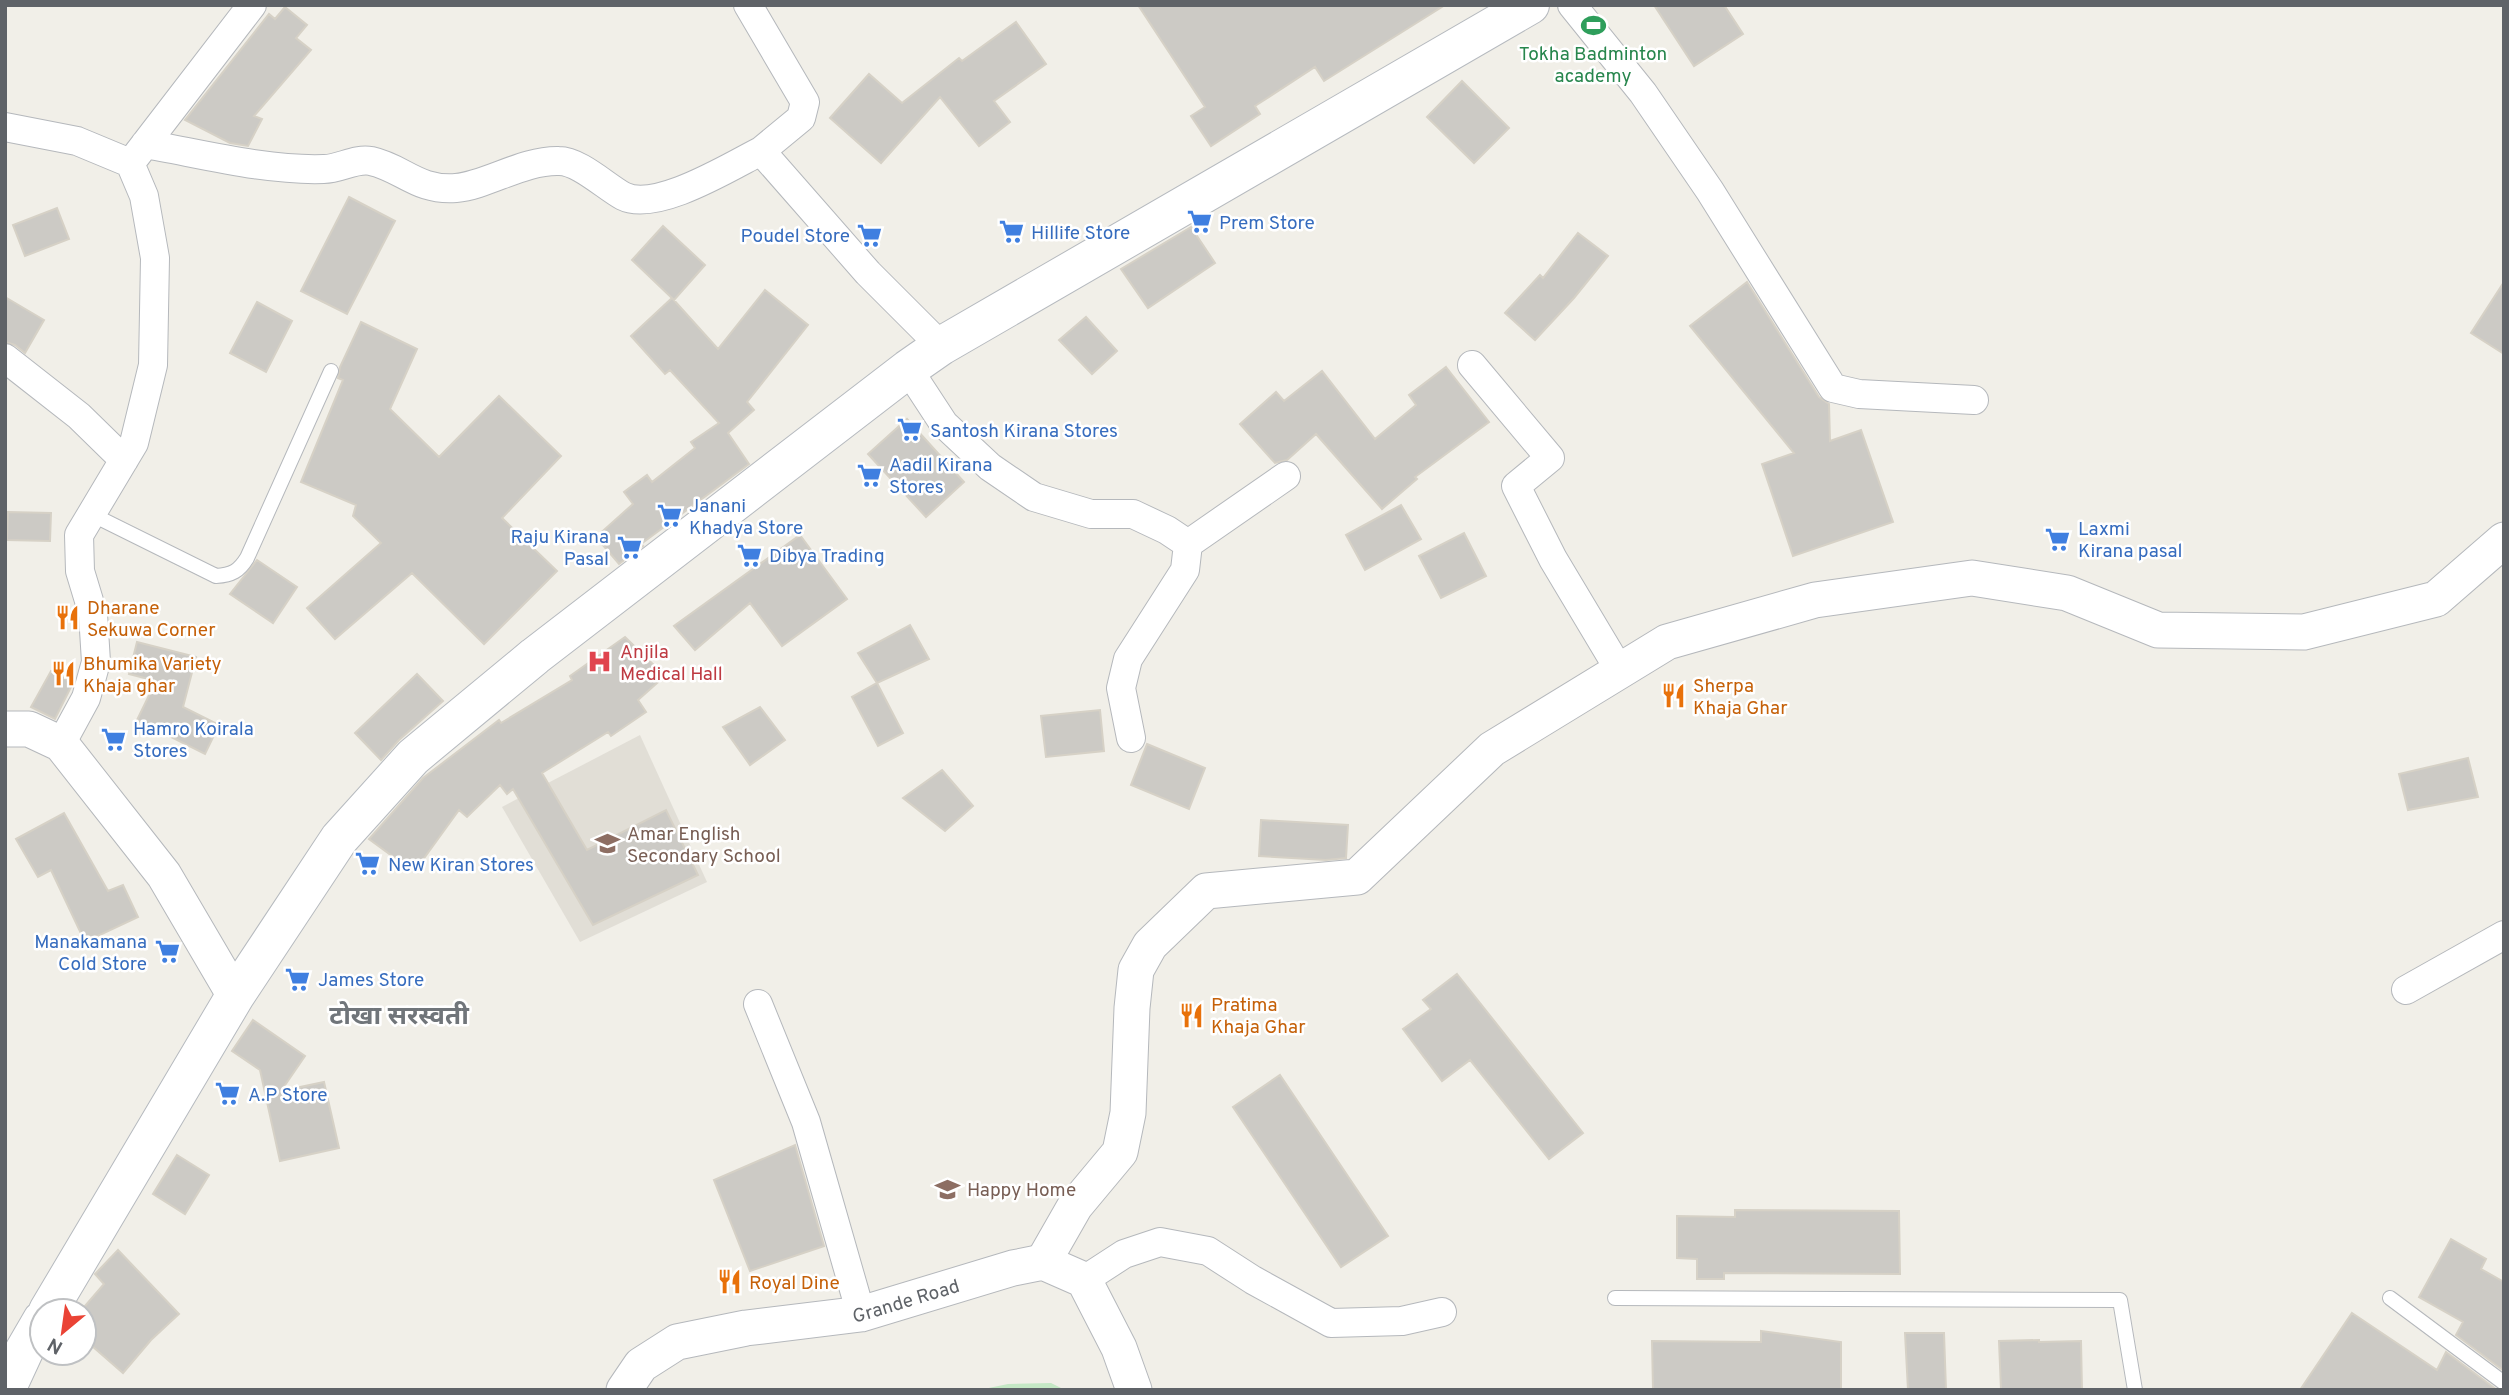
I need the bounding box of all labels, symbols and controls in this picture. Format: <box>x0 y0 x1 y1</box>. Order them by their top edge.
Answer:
sports icon: Tokha Badminton academy <box>1579 11 1607 39</box>
place label: Tokha Badminton academy <box>1519 43 1667 89</box>
supermarket icon: Prem Store <box>1185 208 1213 236</box>
place label: Prem Store <box>1219 212 1315 236</box>
supermarket icon: Hillife Store <box>997 218 1025 246</box>
supermarket icon: Poudel Store <box>856 221 884 249</box>
place label: Hillife Store <box>1031 222 1130 246</box>
place label: Poudel Store <box>741 225 850 249</box>
supermarket icon: Santosh Kirana Stores <box>896 416 924 444</box>
place label: Santosh Kirana Stores <box>930 420 1118 444</box>
place label: Aadil Kirana Stores <box>889 454 992 500</box>
supermarket icon: Aadil Kirana Stores <box>855 461 883 489</box>
place label: Janani Khadya Store <box>689 495 803 541</box>
supermarket icon: Janani Khadya Store <box>655 502 683 530</box>
place label: Laxmi Kirana pasal <box>2078 518 2183 564</box>
supermarket icon: Laxmi Kirana pasal <box>2044 525 2072 553</box>
place label: Raju Kirana Pasal <box>511 526 609 572</box>
supermarket icon: Raju Kirana Pasal <box>615 533 643 561</box>
supermarket icon: Dibya Trading <box>735 541 763 569</box>
place label: Dibya Trading <box>769 545 885 569</box>
place label: Dharane Sekuwa Corner <box>87 597 216 643</box>
restaurant icon: Dharane Sekuwa Corner <box>53 604 81 632</box>
place label: Anjila Medical Hall <box>620 641 723 687</box>
hospital icon: Anjila Medical Hall <box>586 648 614 676</box>
place label: Bhumika Variety Khaja ghar <box>83 653 222 699</box>
restaurant icon: Bhumika Variety Khaja ghar <box>49 660 77 688</box>
place label: Sherpa Khaja Ghar <box>1693 675 1788 721</box>
restaurant icon: Sherpa Khaja Ghar <box>1659 682 1687 710</box>
place label: Hamro Koirala Stores <box>133 718 254 764</box>
supermarket icon: Hamro Koirala Stores <box>99 725 127 753</box>
place label: Amar English Secondary School <box>627 823 781 869</box>
school or university icon: Amar English Secondary School <box>593 830 621 858</box>
supermarket icon: New Kiran Stores <box>354 850 382 878</box>
place label: New Kiran Stores <box>388 854 534 878</box>
place label: Manakamana Cold Store <box>34 931 147 977</box>
supermarket icon: Manakamana Cold Store <box>153 938 181 966</box>
supermarket icon: James Store <box>284 965 312 993</box>
place label: James Store <box>318 969 424 993</box>
place label: Pratima Khaja Ghar <box>1211 994 1306 1040</box>
district label: टोखा सरस्वती <box>329 1001 470 1034</box>
restaurant icon: Pratima Khaja Ghar <box>1177 1001 1205 1029</box>
supermarket icon: A.P Store <box>214 1080 242 1108</box>
place label: A.P Store <box>248 1084 327 1108</box>
school or university icon: Happy Home <box>933 1175 961 1203</box>
place label: Happy Home <box>967 1179 1076 1203</box>
restaurant icon: Royal Dine <box>715 1268 743 1296</box>
place label: Royal Dine <box>749 1272 840 1296</box>
street label: Grande Road <box>851 1275 963 1329</box>
north arrow <box>28 1297 98 1367</box>
text: N <box>44 1331 68 1359</box>

